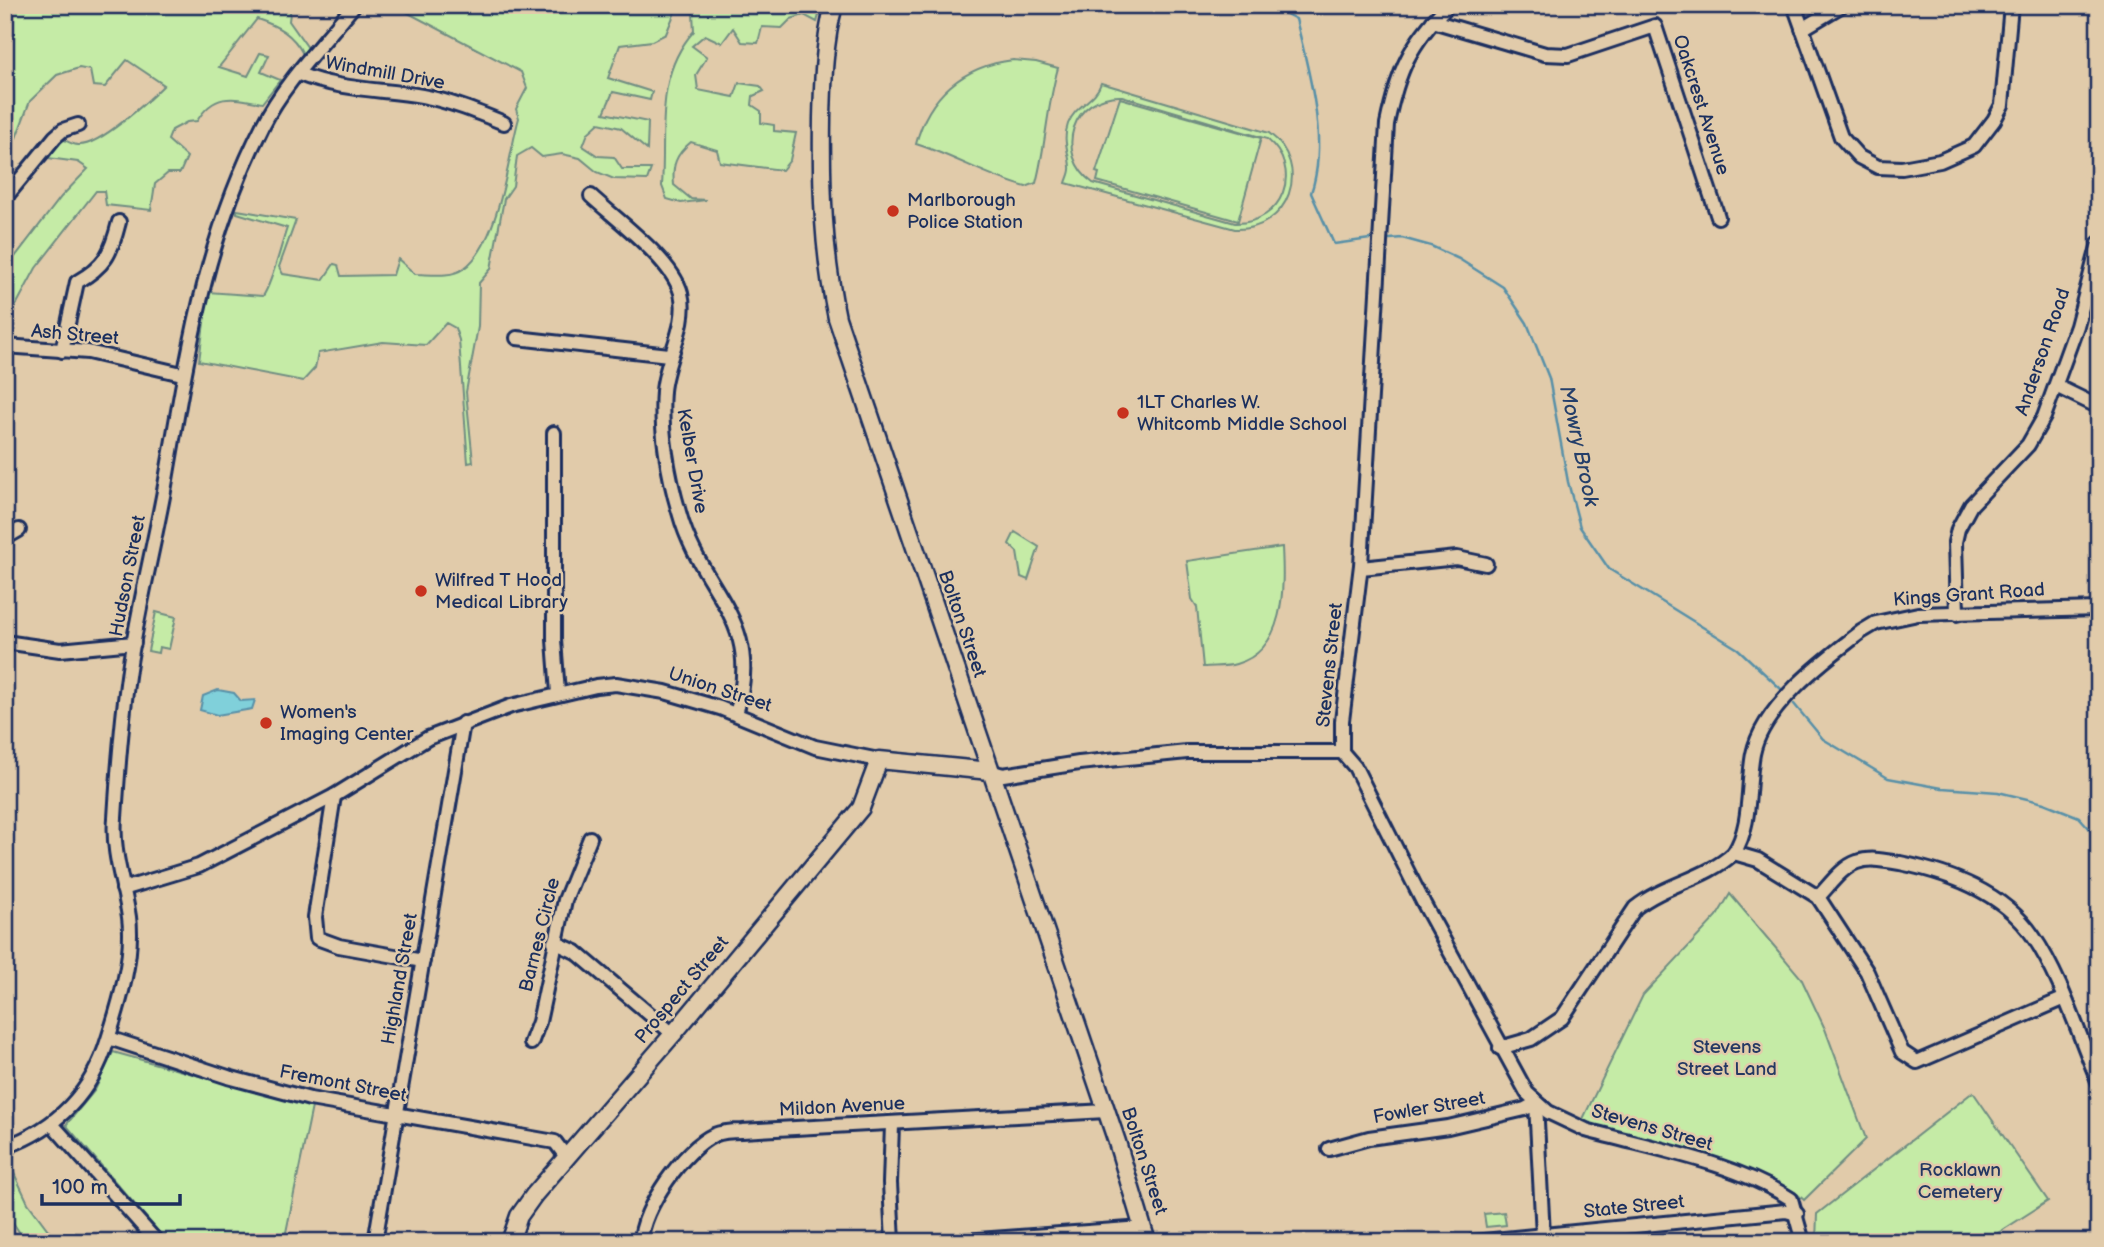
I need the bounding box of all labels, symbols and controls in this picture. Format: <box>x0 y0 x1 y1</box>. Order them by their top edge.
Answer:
street label: Oakcrest Avenue <box>1668 32 1734 178</box>
street label: Windmill Drive <box>323 51 447 95</box>
place label: Marlborough Police Station <box>907 189 1023 234</box>
marker: Marlborough Police Station <box>885 203 901 219</box>
street label: Anderson Road <box>2010 285 2076 419</box>
street label: Ash Street <box>30 320 120 350</box>
water label: Mowry Brook <box>1554 383 1604 509</box>
place label: 1LT Charles W. Whitcomb Middle School <box>1137 391 1347 436</box>
marker: 1LT Charles W. Whitcomb Middle School <box>1115 405 1131 421</box>
street label: Kelber Drive <box>671 407 713 515</box>
street label: Hudson Street <box>105 513 151 639</box>
street label: Bolton Street <box>933 567 991 681</box>
place label: Wilfred T Hood Medical Library <box>435 569 568 614</box>
street label: Kings Grant Road <box>1892 578 2046 612</box>
marker: Wilfred T Hood Medical Library <box>413 583 429 599</box>
street label: Stevens Street <box>1312 601 1348 728</box>
street label: Union Street <box>665 662 775 718</box>
place label: Women's Imaging Center <box>280 701 415 746</box>
marker: Women's Imaging Center <box>258 715 274 731</box>
street label: Barnes Circle <box>515 875 565 995</box>
street label: Highland Street <box>377 911 423 1047</box>
street label: Prospect Street <box>630 931 734 1049</box>
park label: Stevens Street Land <box>1677 1036 1777 1081</box>
street label: Fremont Street <box>277 1060 409 1108</box>
street label: Fowler Street <box>1371 1087 1487 1129</box>
street label: Mildon Avenue <box>778 1092 906 1122</box>
street label: Stevens Street <box>1589 1100 1715 1156</box>
street label: Bolton Street <box>1116 1104 1172 1218</box>
park label: Rocklawn Cemetery <box>1918 1159 2003 1204</box>
scale bar <box>42 1163 180 1207</box>
text: 100 m <box>52 1175 108 1200</box>
street label: State Street <box>1583 1190 1686 1224</box>

